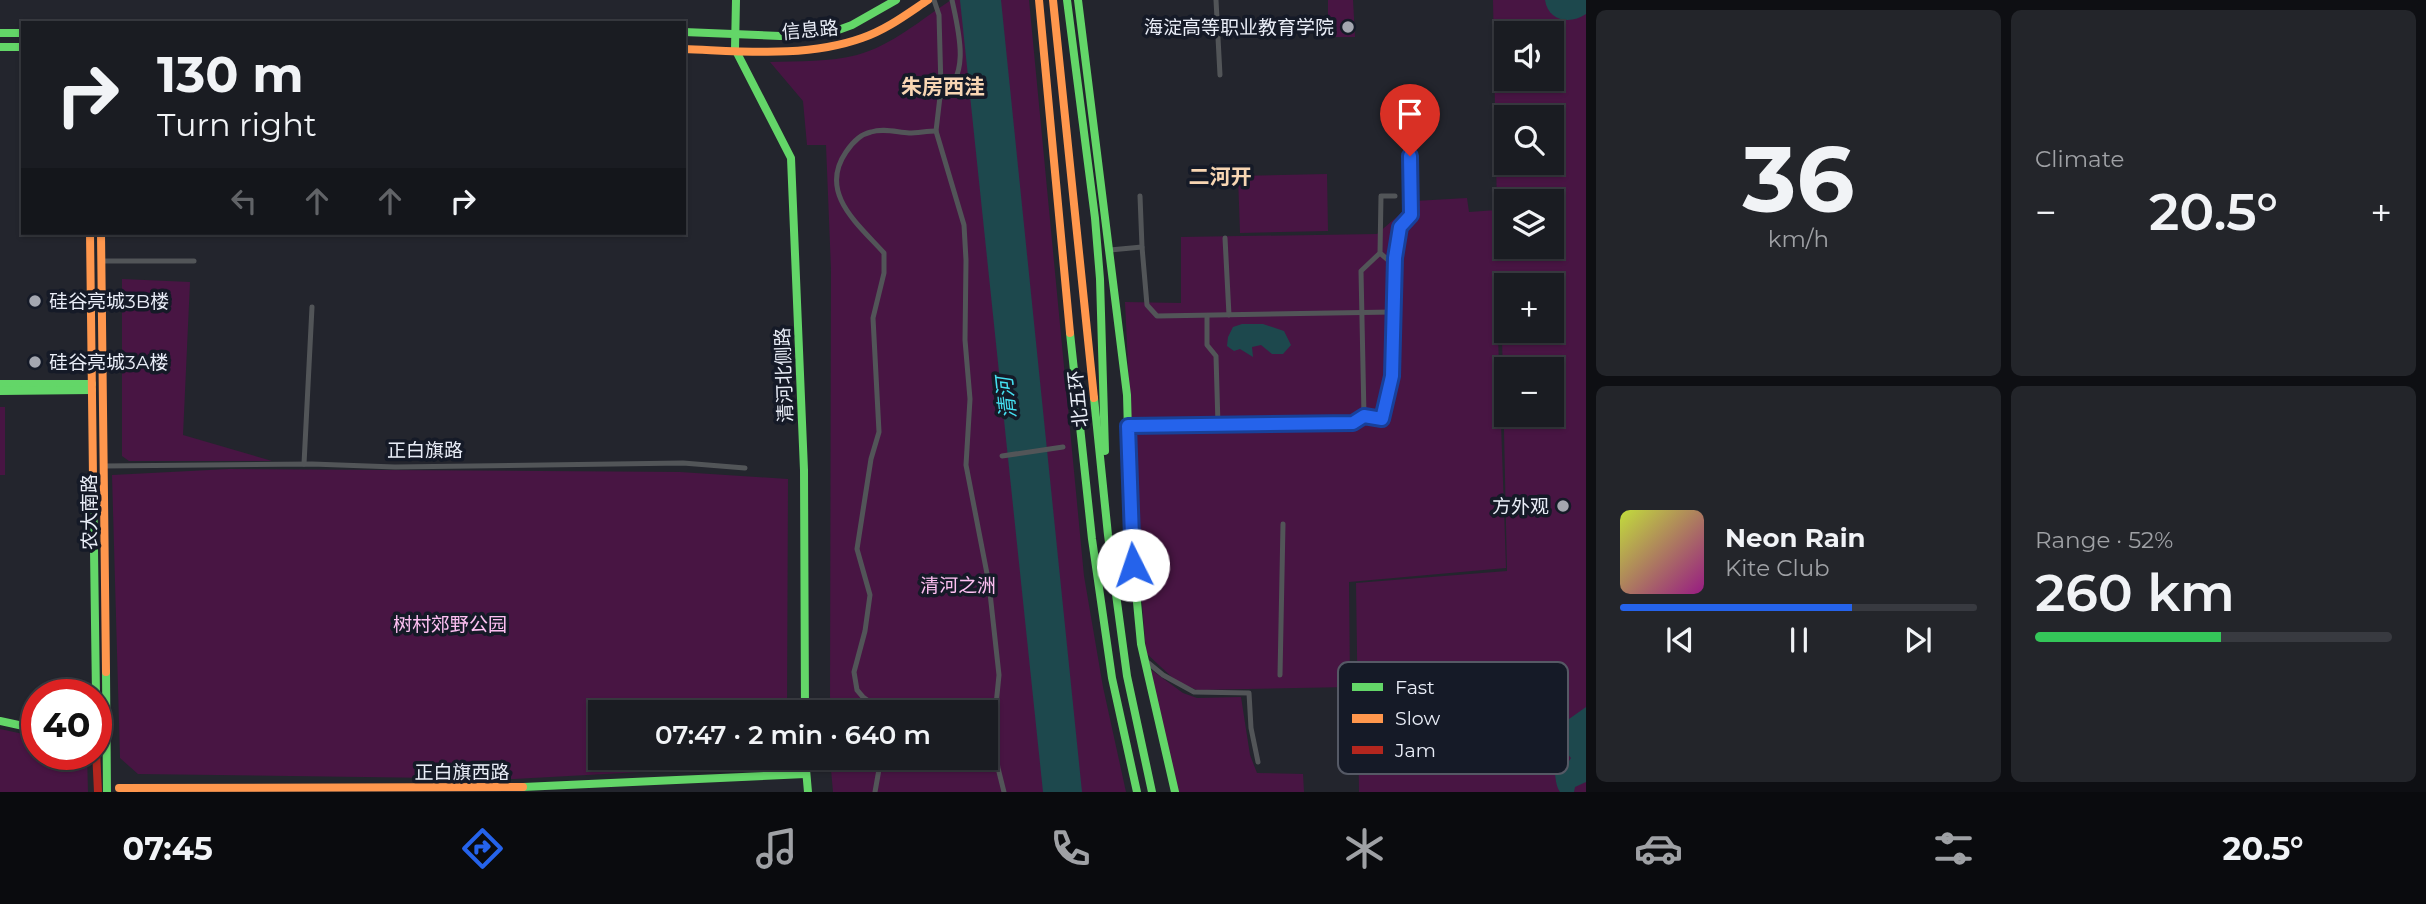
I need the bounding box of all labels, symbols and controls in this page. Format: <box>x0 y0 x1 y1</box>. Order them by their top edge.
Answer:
street label: 信息路 <box>781 16 839 44</box>
place label: 海淀高等职业教育学院 <box>1144 16 1334 39</box>
marker: 海淀高等职业教育学院 <box>1340 19 1356 35</box>
map controls <box>1494 21 1564 427</box>
button: sound <box>1494 21 1564 91</box>
text: 130 m <box>157 45 304 104</box>
icon: right <box>42 49 133 140</box>
district label: 朱房西洼 <box>901 74 985 99</box>
pin <box>1380 84 1440 156</box>
icon: arrive <box>1391 95 1429 133</box>
text: Turn right <box>157 105 317 144</box>
button: search <box>1494 105 1564 175</box>
text: 36 <box>1743 124 1854 235</box>
text: Climate <box>2035 145 2124 173</box>
district label: 二河开 <box>1189 164 1252 189</box>
text: 20.5° <box>2149 180 2278 243</box>
icon: left <box>225 182 263 220</box>
icon: ahead <box>298 182 336 220</box>
icon: ahead <box>371 182 409 220</box>
icon: right <box>444 182 482 220</box>
button: layers <box>1494 189 1564 259</box>
text: − <box>2035 189 2057 236</box>
text: + <box>2370 189 2392 236</box>
text: km/h <box>1768 225 1829 253</box>
button: + <box>1494 273 1564 343</box>
place label: 硅谷亮城3B楼 <box>49 290 169 313</box>
marker: 硅谷亮城3B楼 <box>27 293 43 309</box>
street label: 清河北侧路 <box>771 327 797 423</box>
place label: 硅谷亮城3A楼 <box>49 351 168 374</box>
marker: 硅谷亮城3A楼 <box>27 354 43 370</box>
button: − <box>1494 357 1564 427</box>
street label: 北五环 <box>1064 369 1092 429</box>
water label: 清河 <box>991 372 1021 420</box>
street label: 正白旗路 <box>387 439 463 462</box>
street label: 农大南路 <box>78 474 101 550</box>
place label: 方外观 <box>1492 495 1549 518</box>
marker: 方外观 <box>1555 498 1571 514</box>
text: Neon Rain <box>1725 522 1866 554</box>
text: Range · 52% <box>2035 526 2173 554</box>
position arrow <box>1096 528 1170 602</box>
text: Kite Club <box>1725 554 1830 582</box>
text: 260 km <box>2035 561 2235 624</box>
park label: 清河之洲 <box>920 574 996 597</box>
park label: 树村郊野公园 <box>393 613 507 636</box>
icon: previous <box>1661 621 1699 659</box>
icon: pause <box>1780 621 1818 659</box>
icon: next <box>1899 621 1937 659</box>
legend <box>1338 662 1568 774</box>
text: Fast <box>1395 676 1435 699</box>
speed limit sign: 40 <box>21 679 112 770</box>
text: Slow <box>1395 707 1440 730</box>
text: 07:47 · 2 min · 640 m <box>655 719 931 751</box>
text: Jam <box>1394 739 1436 762</box>
street label: 正白旗西路 <box>414 761 510 784</box>
icon: directions <box>458 824 507 873</box>
icon: music <box>752 824 801 873</box>
icon: phone <box>1046 824 1095 873</box>
icon: climate <box>1340 824 1389 873</box>
icon: car <box>1634 824 1683 873</box>
icon: filters <box>1929 824 1978 873</box>
text: 07:45 <box>123 829 213 868</box>
text: 20.5° <box>2223 829 2303 868</box>

